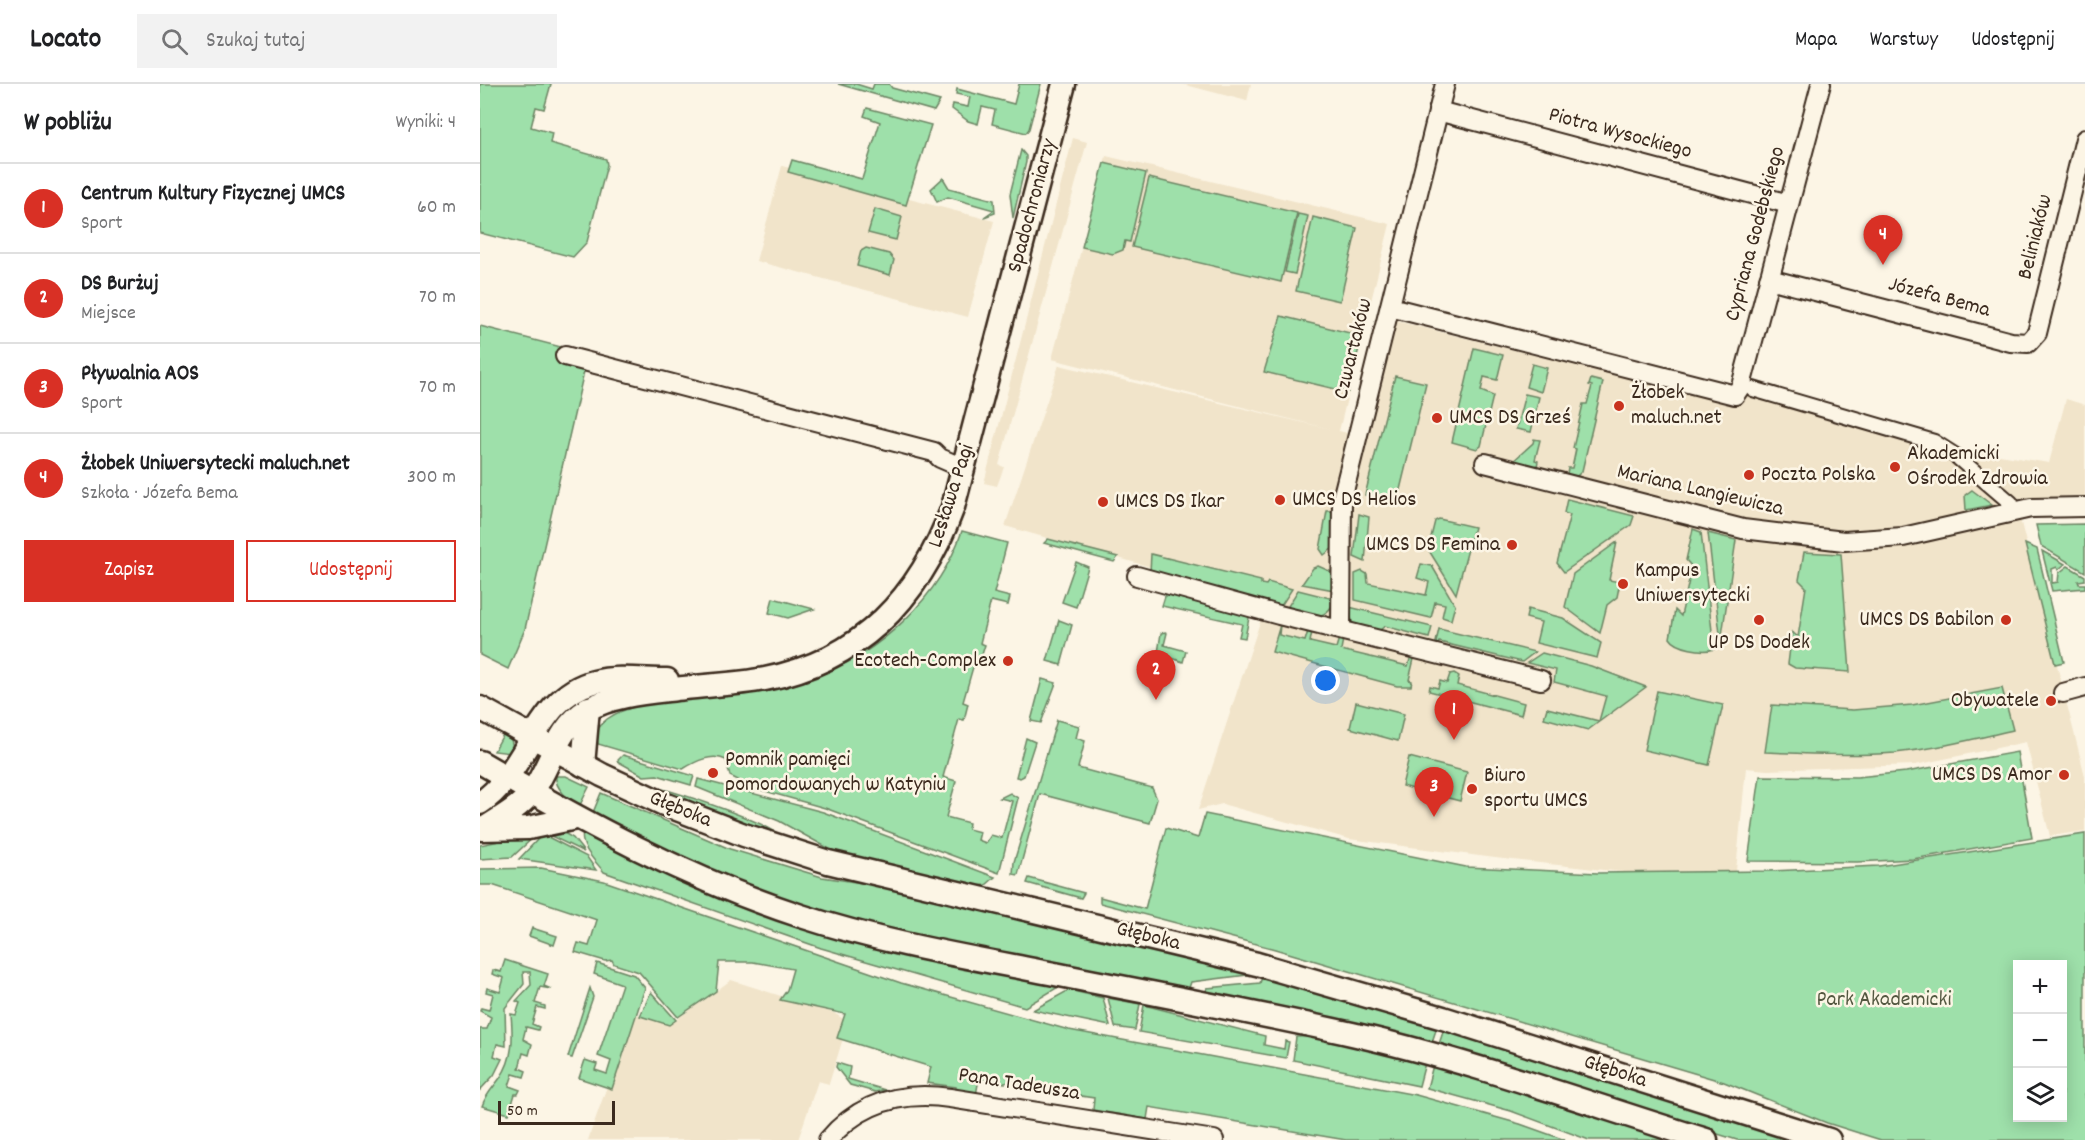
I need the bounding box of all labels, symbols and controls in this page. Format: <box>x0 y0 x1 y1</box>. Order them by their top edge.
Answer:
search box <box>137 14 557 68</box>
text: Locato <box>30 21 101 61</box>
icon: search <box>158 25 191 58</box>
text: Szukaj tutaj <box>206 26 306 57</box>
text: Mapa <box>1795 26 1837 56</box>
text: Warstwy <box>1870 26 1938 56</box>
text: Udostępnij <box>1971 26 2055 56</box>
street label: Piotra Wysockiego <box>1545 100 1695 168</box>
text: W pobliżu <box>24 105 112 142</box>
text: Wyniki: 4 <box>395 109 456 137</box>
street label: Spadochroniarzy <box>1000 135 1066 276</box>
street label: Cypriana Godebskiego <box>1718 143 1794 325</box>
text: Centrum Kultury Fizycznej UMCS <box>81 179 345 210</box>
street label: Beliniaków <box>2010 191 2062 283</box>
text: 1 <box>41 194 46 222</box>
text: 60 m <box>417 194 456 222</box>
text: Sport <box>81 210 123 238</box>
pin: 4 <box>1864 216 1902 265</box>
text: DS Burżuj <box>81 269 159 300</box>
street label: Józefa Bema <box>1885 270 1994 327</box>
text: 2 <box>39 284 48 312</box>
text: 70 m <box>419 284 456 312</box>
street label: Czwartaków <box>1326 295 1382 403</box>
text: Miejsce <box>81 300 136 328</box>
text: Pływalnia AOS <box>81 359 199 390</box>
text: 3 <box>39 374 48 402</box>
text: 70 m <box>419 374 456 402</box>
place label: Żłobek maluch.net <box>1631 378 1722 434</box>
text: Sport <box>81 390 123 418</box>
marker: Żłobek maluch.net <box>1612 399 1626 413</box>
place label: UMCS DS Grześ <box>1449 403 1571 434</box>
marker: UMCS DS Grześ <box>1430 411 1444 425</box>
place label: Akademicki Ośrodek Zdrowia <box>1907 439 2048 495</box>
street label: Lesława Pagi <box>921 440 983 552</box>
text: Żłobek Uniwersytecki maluch.net <box>81 449 350 480</box>
street label: Mariana Langiewicza <box>1614 457 1787 525</box>
place label: Poczta Polska <box>1761 460 1876 491</box>
marker: Akademicki Ośrodek Zdrowia <box>1888 460 1902 474</box>
text: 4 <box>39 464 48 492</box>
text: 300 m <box>407 464 456 492</box>
marker: Poczta Polska <box>1742 468 1756 482</box>
text: Szkoła · Józefa Bema <box>81 480 238 508</box>
place label: UMCS DS Helios <box>1292 485 1416 516</box>
place label: UMCS DS Ikar <box>1115 487 1225 518</box>
marker: UMCS DS Helios <box>1273 493 1287 507</box>
marker: UMCS DS Ikar <box>1096 495 1110 509</box>
place label: UMCS DS Femina <box>1366 530 1501 561</box>
marker: UMCS DS Femina <box>1505 538 1519 552</box>
button: Zapisz <box>24 540 234 602</box>
button: Udostępnij <box>246 540 456 602</box>
place label: Kampus Uniwersytecki <box>1635 556 1750 612</box>
marker: Kampus Uniwersytecki <box>1616 577 1630 591</box>
place label: UMCS DS Babilon <box>1859 605 1994 636</box>
marker: UP DS Dodek <box>1752 613 1766 627</box>
marker: UMCS DS Babilon <box>1999 613 2013 627</box>
place label: UP DS Dodek <box>1708 628 1810 659</box>
place label: Ecotech-Complex <box>854 646 996 677</box>
pin: 2 <box>1136 650 1176 700</box>
marker: Ecotech-Complex <box>1001 654 1015 668</box>
your location <box>1311 666 1340 695</box>
place label: Obywatele <box>1951 686 2039 717</box>
pin: 1 <box>1434 690 1474 740</box>
marker: Obywatele <box>2044 694 2058 708</box>
place label: Pomnik pamięci pomordowanych w Katyniu <box>725 745 946 801</box>
place label: UMCS DS Amor <box>1932 760 2053 791</box>
place label: Biuro sportu UMCS <box>1484 761 1588 817</box>
marker: Pomnik pamięci pomordowanych w Katyniu <box>706 766 720 780</box>
pin: 3 <box>1414 768 1454 817</box>
marker: UMCS DS Amor <box>2057 768 2071 782</box>
marker: Biuro sportu UMCS <box>1465 782 1479 796</box>
street label: Głęboka <box>644 783 717 837</box>
street label: Głęboka <box>1113 914 1184 960</box>
map controls <box>2013 960 2067 1122</box>
button: + <box>2013 960 2067 1014</box>
park label: Park Akademicki <box>1817 985 1951 1016</box>
button: − <box>2013 1014 2067 1068</box>
street label: Głęboka <box>1579 1047 1651 1097</box>
street label: Pana Tadeusza <box>956 1060 1083 1110</box>
button: layers <box>2013 1068 2067 1122</box>
scale bar <box>498 1098 615 1126</box>
text: 50 m <box>507 1100 538 1123</box>

